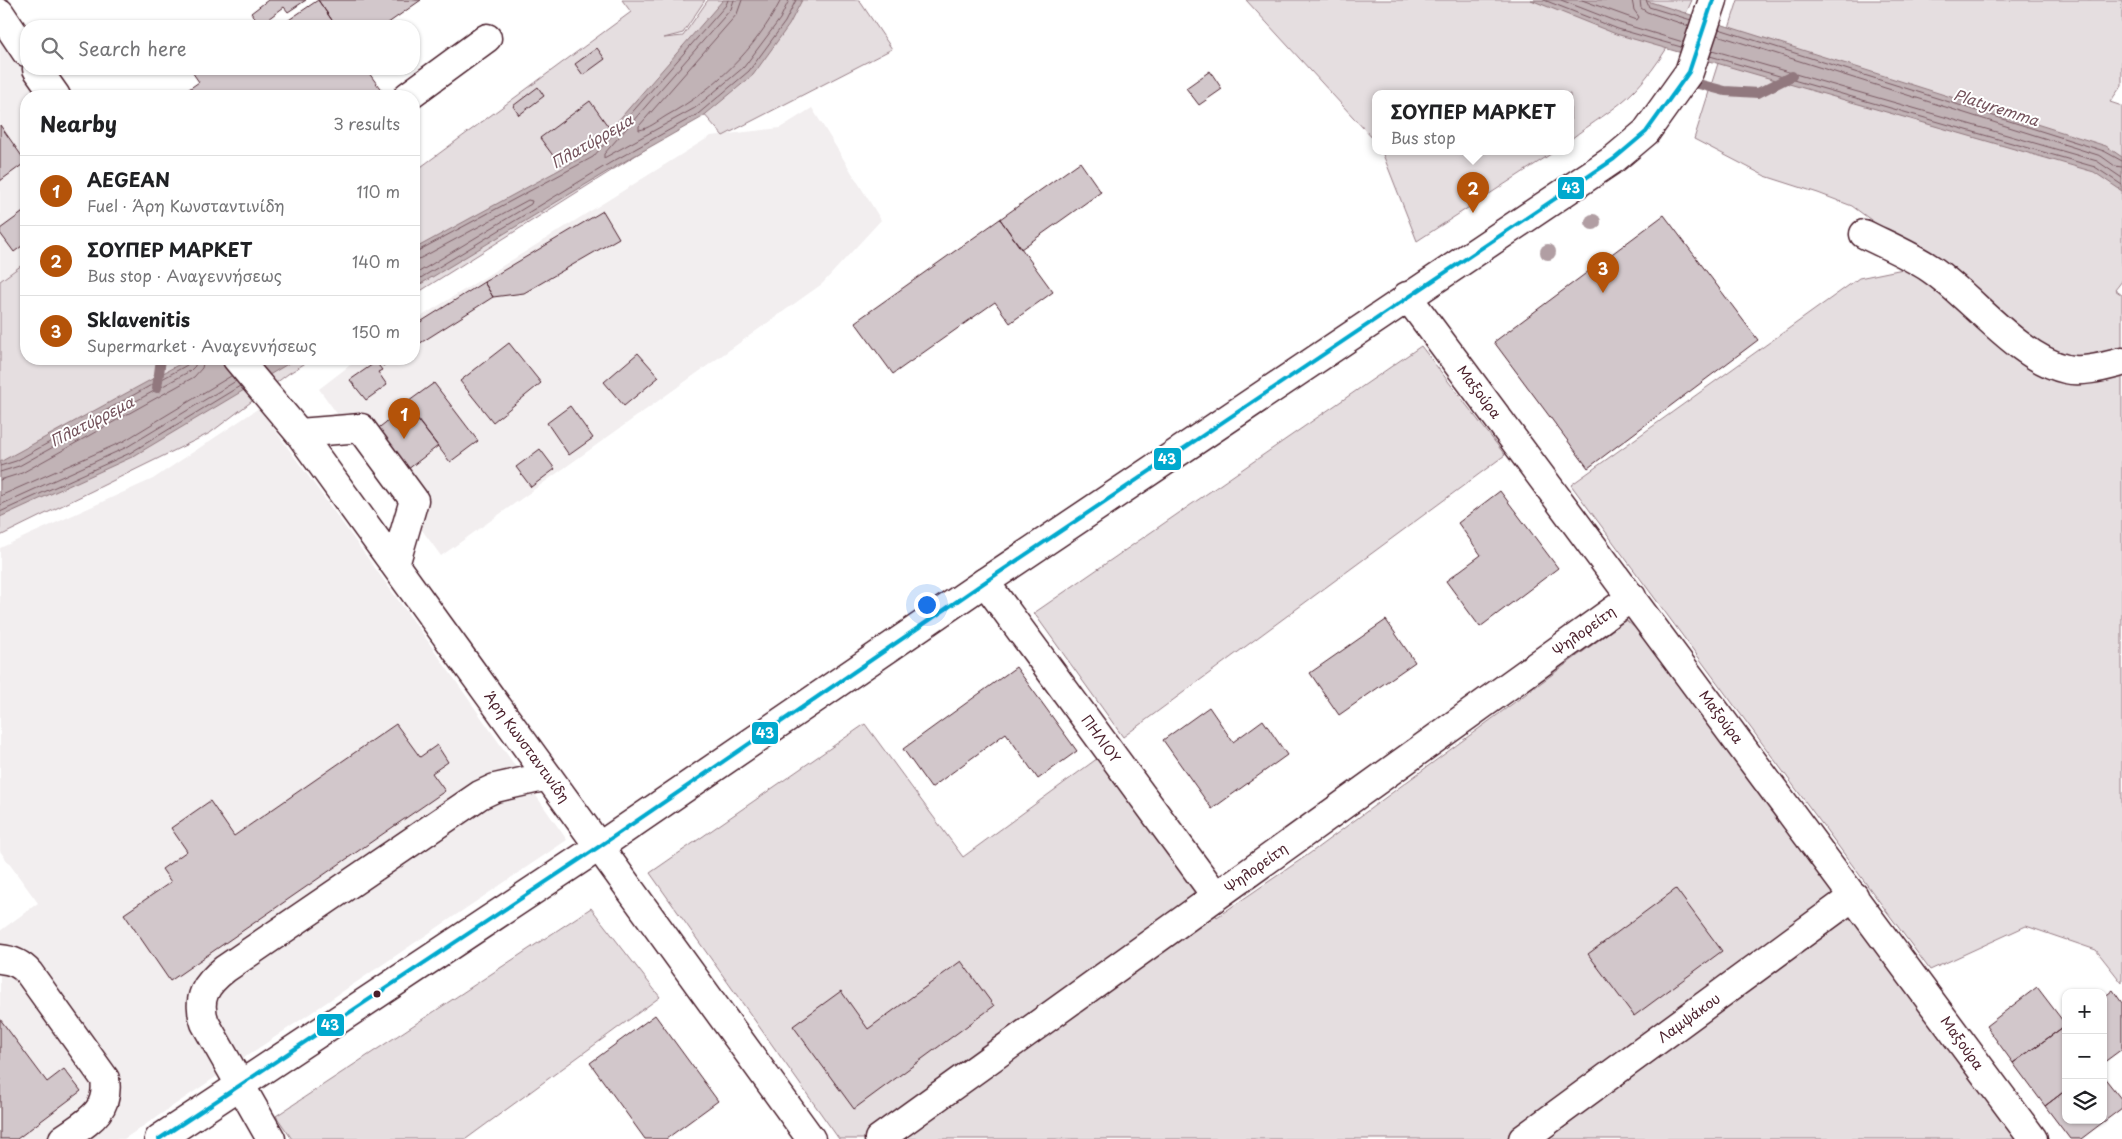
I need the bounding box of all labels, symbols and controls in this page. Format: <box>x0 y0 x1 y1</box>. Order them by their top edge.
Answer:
search box <box>20 20 420 75</box>
icon: search <box>38 34 66 62</box>
text: Search here <box>78 34 187 62</box>
water label: Platyremma <box>1951 82 2043 131</box>
popup <box>1372 90 1574 155</box>
text: ΣΟΥΠΕΡ ΜΑΡΚΕΤ <box>1390 97 1556 125</box>
text: Nearby <box>40 107 117 139</box>
water label: Πλατύρρεμα <box>546 107 638 174</box>
text: 3 results <box>333 111 400 135</box>
text: Bus stop <box>1390 125 1456 149</box>
text: AEGEAN <box>87 165 170 193</box>
pin: 2 <box>1457 172 1489 213</box>
line badge: 43 <box>1557 176 1585 200</box>
text: 43 <box>1562 177 1580 198</box>
text: 1 <box>52 179 60 203</box>
text: 110 m <box>357 179 400 203</box>
text: Fuel · Άρη Κωνσταντινίδη <box>87 193 284 217</box>
text: ΣΟΥΠΕΡ ΜΑΡΚΕΤ <box>87 235 252 263</box>
text: 2 <box>50 249 62 273</box>
text: 140 m <box>352 249 400 273</box>
pin: 3 <box>1587 252 1619 293</box>
text: Bus stop · Αναγεννήσεως <box>87 263 282 287</box>
text: Sklavenitis <box>87 305 190 333</box>
text: 3 <box>51 319 61 343</box>
text: 150 m <box>352 319 400 343</box>
text: Supermarket · Αναγεννήσεως <box>87 333 317 357</box>
street label: Μαξούρα <box>1452 361 1507 423</box>
water label: Πλατύρρεμα <box>45 389 139 452</box>
pin: 1 <box>388 398 420 439</box>
line badge: 43 <box>1153 447 1182 471</box>
text: 43 <box>1158 448 1176 469</box>
your location <box>914 592 940 618</box>
street label: Ψηλορείτη <box>1548 601 1620 661</box>
street label: Μαξούρα <box>1694 686 1749 748</box>
street label: Άρη Κωνσταντινίδη <box>480 687 575 807</box>
street label: ΠΗΛΙΟΥ <box>1077 710 1126 768</box>
line badge: 43 <box>751 721 779 745</box>
text: 43 <box>756 722 774 743</box>
street label: Ψηλορείτη <box>1220 838 1292 898</box>
street label: Λαμψάκου <box>1653 988 1724 1048</box>
unlabelled marker <box>372 989 382 999</box>
map controls <box>2062 989 2107 1124</box>
button: + <box>2062 989 2107 1034</box>
street label: Μαξούρα <box>1936 1011 1989 1074</box>
line badge: 43 <box>316 1013 345 1037</box>
text: 43 <box>321 1014 339 1035</box>
button: − <box>2062 1034 2107 1079</box>
button: layers <box>2062 1079 2107 1124</box>

